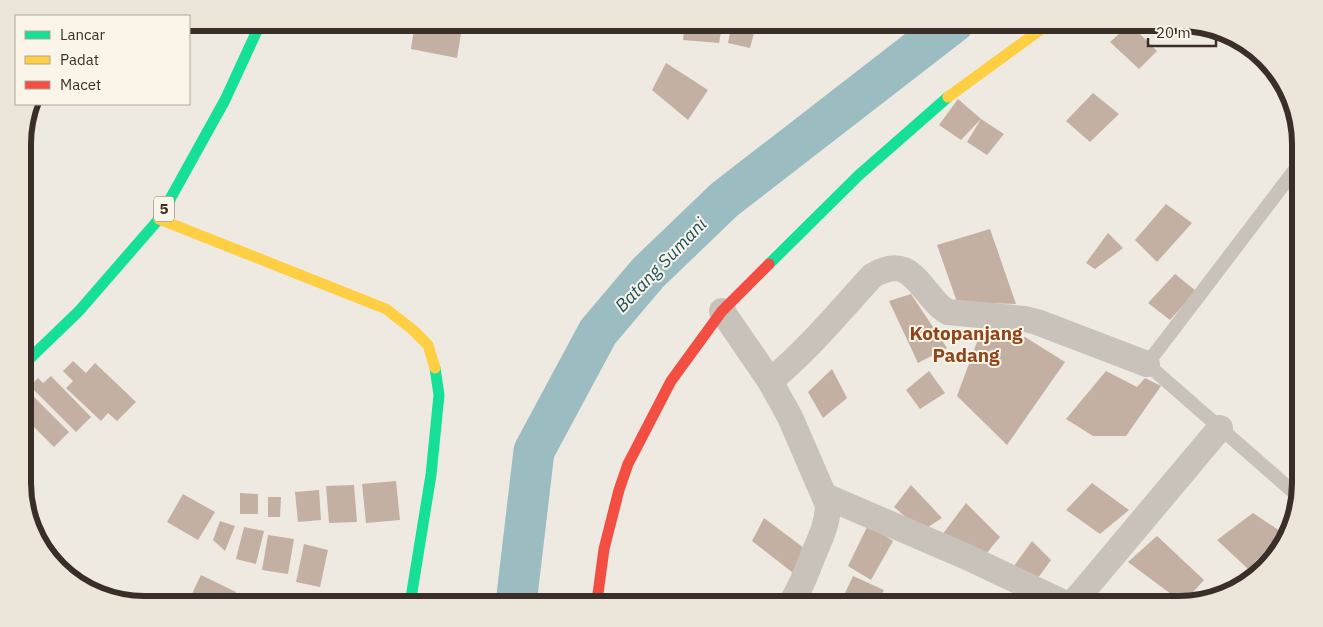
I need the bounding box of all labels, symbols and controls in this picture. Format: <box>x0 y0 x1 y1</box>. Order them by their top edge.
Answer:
legend <box>15 15 190 105</box>
scale bar <box>1148 15 1216 47</box>
text: 20 m <box>1156 23 1191 42</box>
text: Lancar <box>60 25 106 44</box>
text: Padat <box>60 50 99 69</box>
text: Macet <box>60 75 101 94</box>
road number: 5 <box>154 196 174 222</box>
water label: Batang Sumani <box>610 212 712 317</box>
district label: Kotopanjang Padang <box>909 321 1023 367</box>

